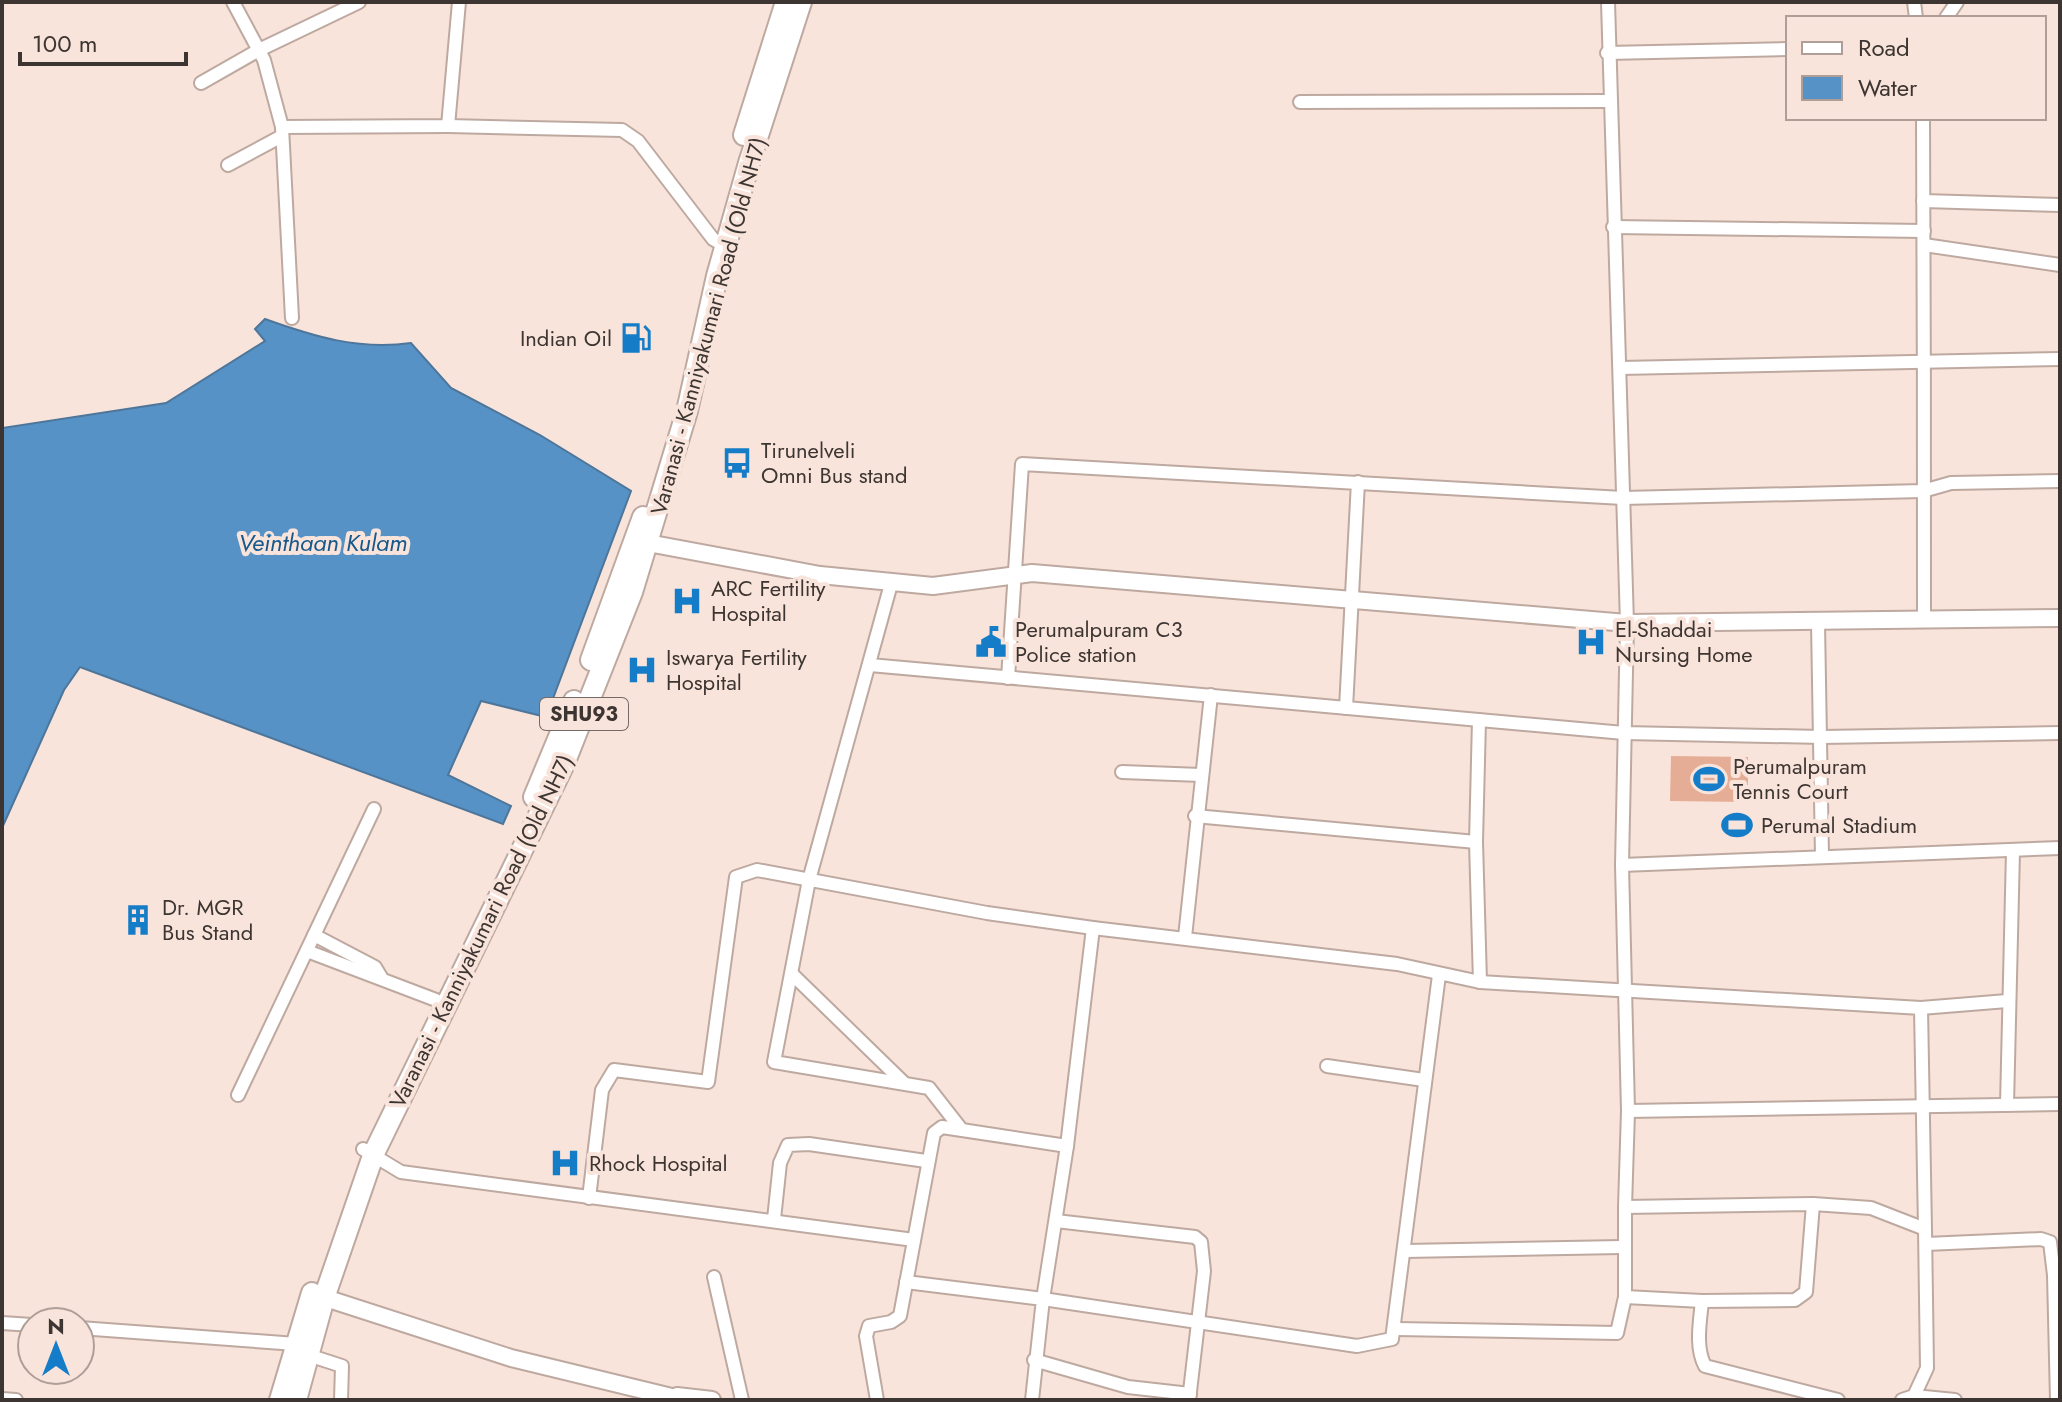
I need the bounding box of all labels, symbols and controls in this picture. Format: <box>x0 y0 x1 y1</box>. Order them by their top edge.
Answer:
scale bar <box>20 16 186 66</box>
legend <box>1786 16 2046 120</box>
text: 100 m <box>32 26 98 61</box>
text: Road <box>1858 30 1910 65</box>
text: Water <box>1858 70 1918 105</box>
street label: Varanasi - Kanniyakumari Road (Old NH7) <box>642 134 774 518</box>
fuel station icon: Indian Oil <box>619 321 653 355</box>
place label: Indian Oil <box>520 322 612 354</box>
place label: Tirunelveli Omni Bus stand <box>761 434 908 491</box>
bus stop icon: Tirunelveli Omni Bus stand <box>720 446 754 480</box>
water label: Veinthaan Kulam <box>239 525 407 560</box>
place label: ARC Fertility Hospital <box>711 572 826 629</box>
hospital icon: ARC Fertility Hospital <box>670 584 704 618</box>
place label: Perumalpuram C3 Police station <box>1015 613 1183 670</box>
place label: El-Shaddai Nursing Home <box>1615 613 1753 670</box>
public building icon: Perumalpuram C3 Police station <box>974 625 1008 659</box>
hospital icon: El-Shaddai Nursing Home <box>1574 625 1608 659</box>
place label: Iswarya Fertility Hospital <box>666 641 807 698</box>
hospital icon: Iswarya Fertility Hospital <box>625 653 659 687</box>
road number: SHU93 <box>540 698 628 730</box>
street label: Varanasi - Kanniyakumari Road (Old NH7) <box>381 749 581 1113</box>
place label: Perumalpuram Tennis Court <box>1733 750 1867 807</box>
sports icon: Perumalpuram Tennis Court <box>1692 762 1726 796</box>
sports icon: Perumal Stadium <box>1720 808 1754 842</box>
place label: Perumal Stadium <box>1761 809 1917 841</box>
place label: Dr. MGR Bus Stand <box>162 891 253 948</box>
building icon: Dr. MGR Bus Stand <box>121 903 155 937</box>
hospital icon: Rhock Hospital <box>548 1146 582 1180</box>
place label: Rhock Hospital <box>589 1147 727 1179</box>
north arrow <box>16 1306 96 1386</box>
text: N <box>47 1310 65 1342</box>

